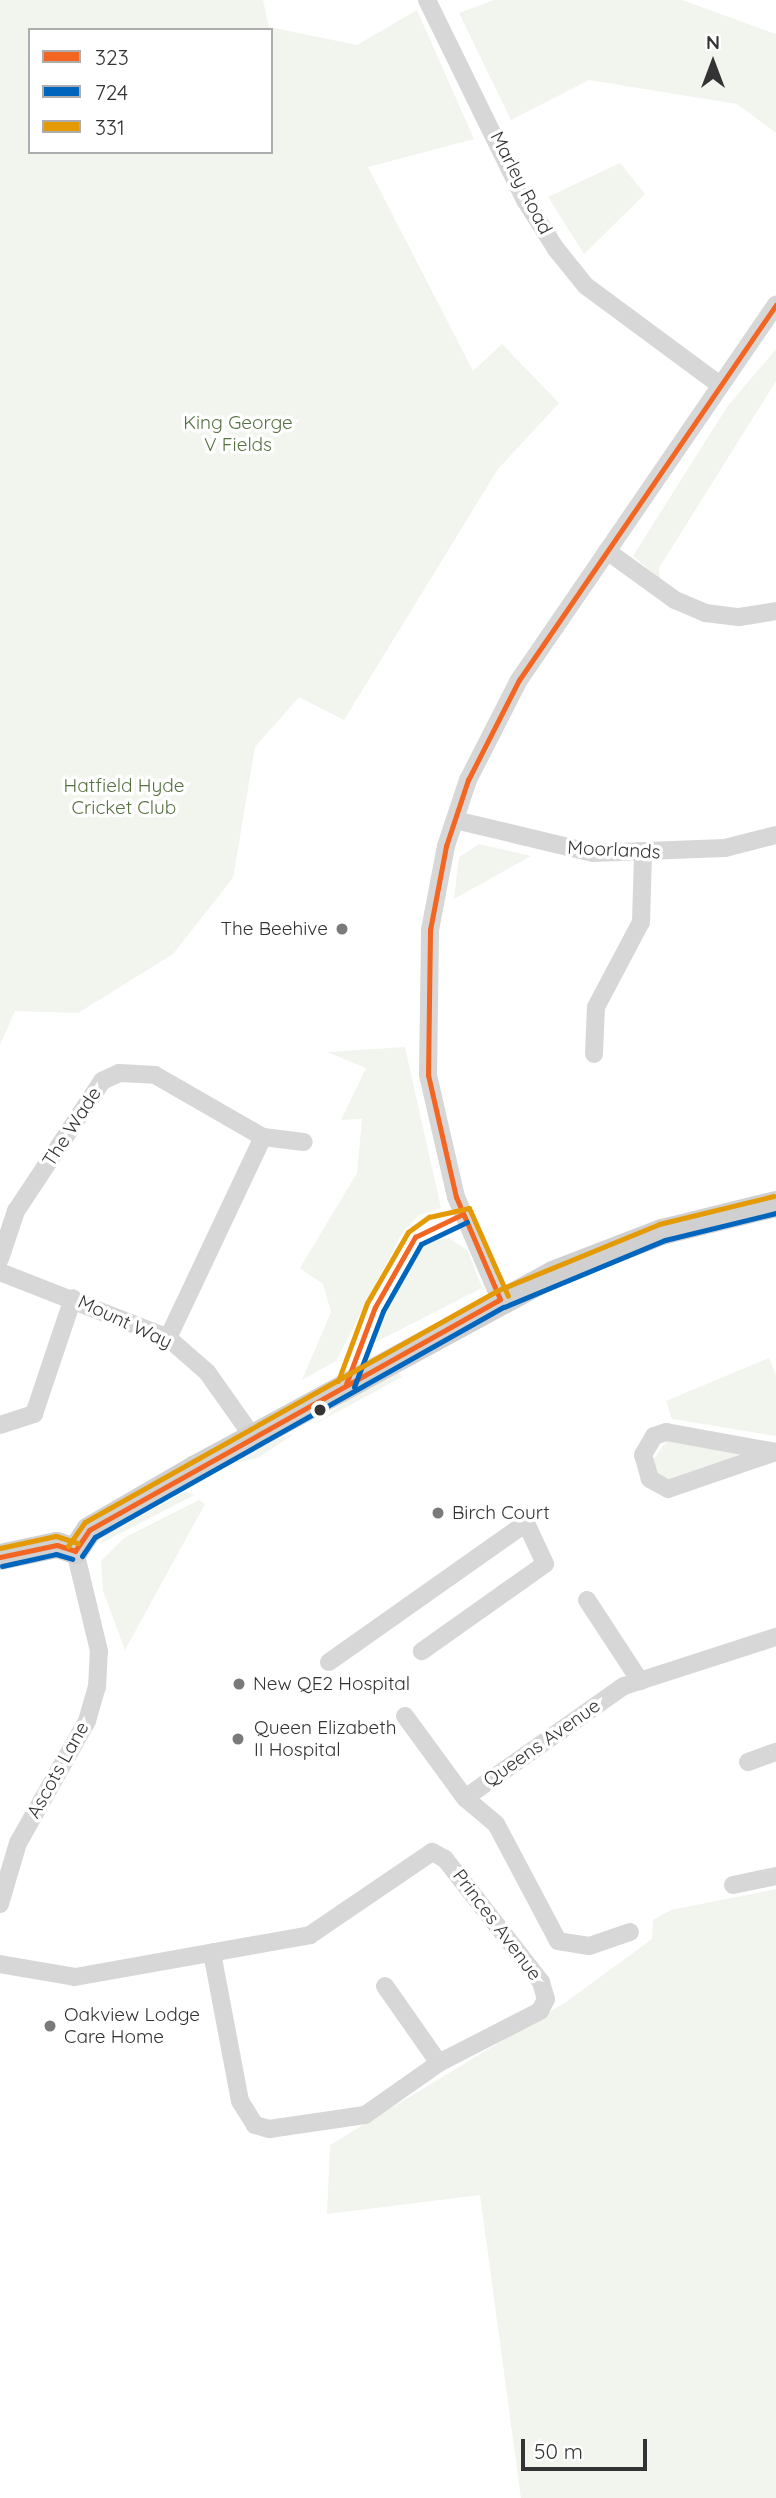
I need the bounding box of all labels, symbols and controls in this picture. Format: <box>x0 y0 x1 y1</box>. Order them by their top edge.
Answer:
legend <box>28 28 273 154</box>
north arrow <box>678 28 748 98</box>
text: N <box>706 30 720 54</box>
text: 323 <box>95 44 129 70</box>
text: 724 <box>95 79 128 105</box>
text: 331 <box>95 114 125 140</box>
street label: Marley Road <box>485 128 557 238</box>
park label: King George V Fields <box>183 412 293 456</box>
park label: Hatfield Hyde Cricket Club <box>64 775 184 819</box>
street label: Moorlands <box>567 836 661 864</box>
place label: The Beehive <box>220 918 328 940</box>
marker: The Beehive <box>334 921 350 937</box>
street label: The Wade <box>38 1083 106 1171</box>
street label: Mount Way <box>74 1290 176 1354</box>
unlabelled marker <box>313 1403 327 1417</box>
place label: Birch Court <box>452 1502 550 1524</box>
marker: Birch Court <box>430 1505 446 1521</box>
place label: New QE2 Hospital <box>253 1673 410 1695</box>
marker: New QE2 Hospital <box>231 1676 247 1692</box>
street label: Queens Avenue <box>479 1694 605 1792</box>
place label: Queen Elizabeth II Hospital <box>254 1717 396 1761</box>
street label: Ascots Lane <box>22 1718 94 1822</box>
marker: Queen Elizabeth II Hospital <box>228 1729 248 1749</box>
street label: Princes Avenue <box>448 1865 546 1985</box>
place label: Oakview Lodge Care Home <box>64 2004 200 2048</box>
marker: Oakview Lodge Care Home <box>42 2018 58 2034</box>
scale bar <box>524 2424 650 2468</box>
text: 50 m <box>534 2438 583 2464</box>

